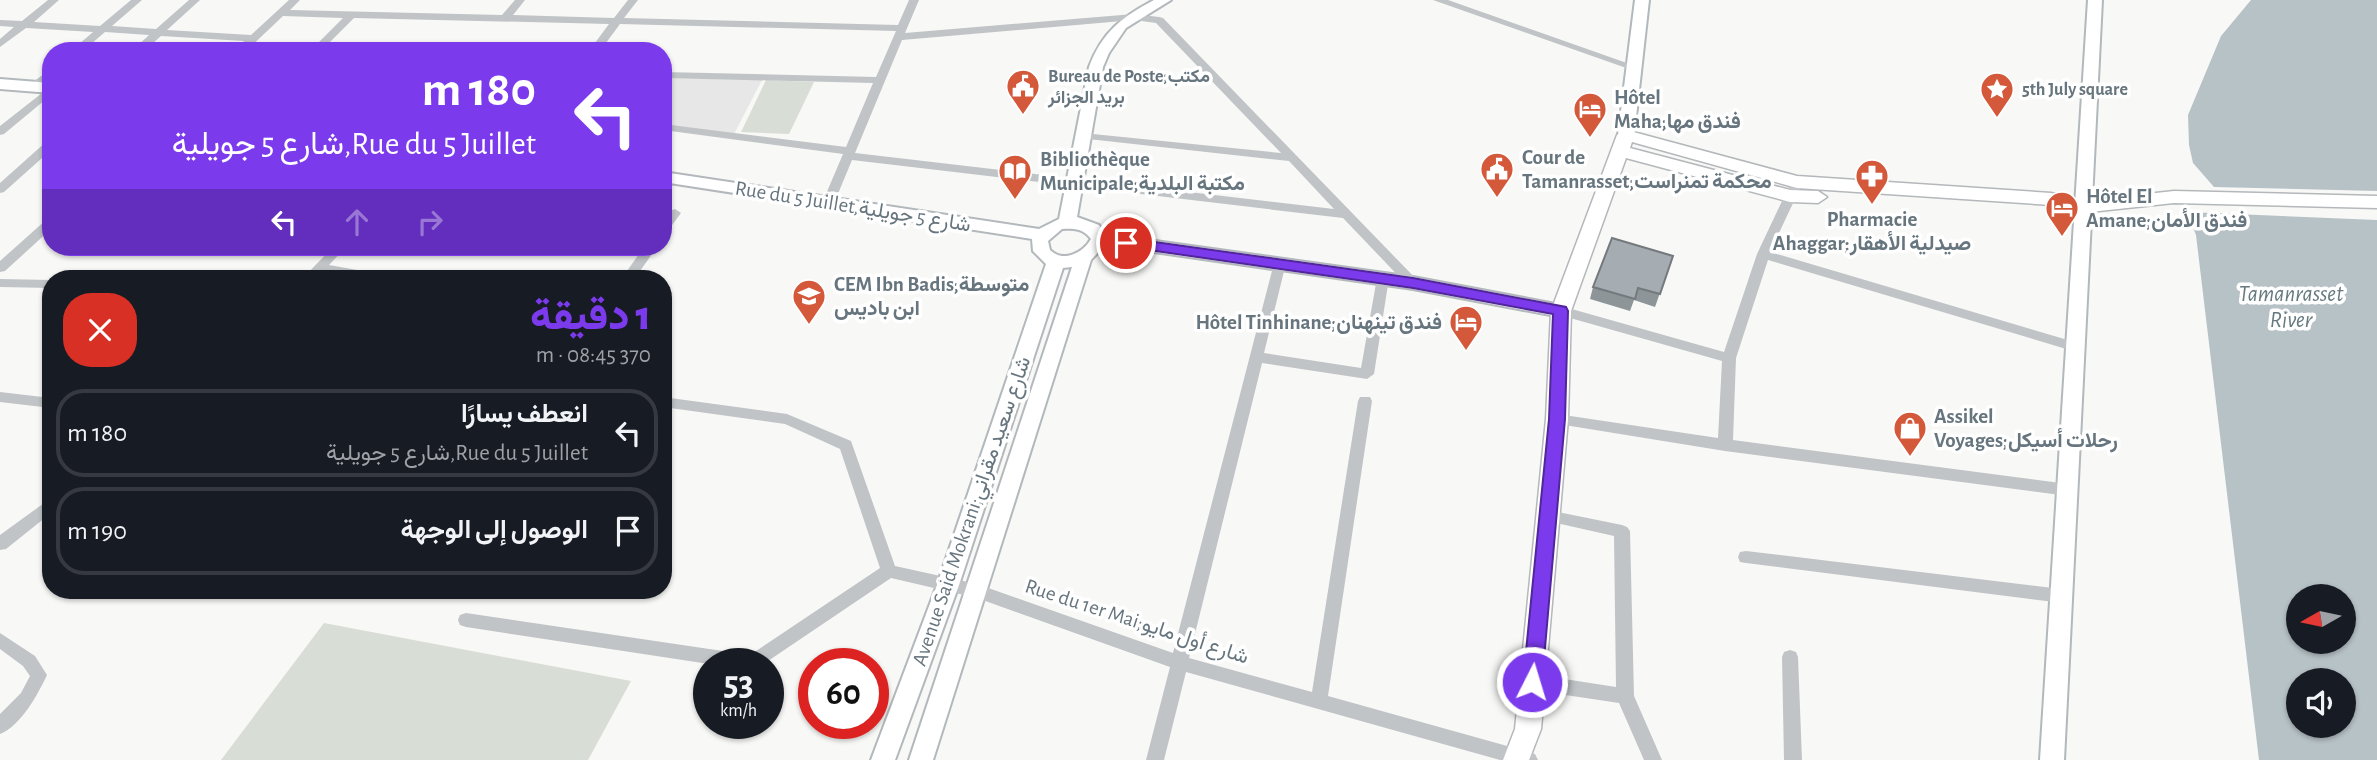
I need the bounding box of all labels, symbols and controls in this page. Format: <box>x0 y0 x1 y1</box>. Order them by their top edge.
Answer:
text: 180 m <box>422 66 536 115</box>
public building icon: Bureau de Poste;مكتب بريد الجزائر <box>1004 67 1042 116</box>
place label: Bureau de Poste;مكتب بريد الجزائر <box>1047 68 1210 108</box>
icon: left <box>560 70 651 161</box>
place icon: 5th July square <box>1978 70 2016 119</box>
place label: 5th July square <box>2022 81 2128 99</box>
place label: Hôtel Maha;فندق مها <box>1614 87 1741 134</box>
hotel icon: Hôtel Maha;فندق مها <box>1571 90 1609 139</box>
text: Rue du 5 Juillet,شارع 5 جويلية <box>172 128 536 160</box>
place label: Cour de Tamanrasset;محكمة تمنراست <box>1522 147 1772 194</box>
place label: Bibliothèque Municipale;مكتبة البلدية <box>1040 149 1245 195</box>
public building icon: Cour de Tamanrasset;محكمة تمنراست <box>1478 150 1516 199</box>
library icon: Bibliothèque Municipale;مكتبة البلدية <box>996 152 1034 201</box>
pharmacy icon: Pharmacie Ahaggar;صيدلية الأهقار <box>1853 157 1891 206</box>
street label: Rue du 5 Juillet,شارع 5 جويلية <box>733 177 972 238</box>
place label: Hôtel El Amane;فندق الأمان <box>2086 186 2247 232</box>
hotel icon: Hôtel El Amane;فندق الأمان <box>2043 189 2081 238</box>
icon: left <box>265 203 303 241</box>
icon: ahead <box>338 203 376 241</box>
icon: right <box>411 203 449 241</box>
place label: Pharmacie Ahaggar;صيدلية الأهقار <box>1773 209 1971 256</box>
pin <box>1096 213 1156 273</box>
icon: arrive <box>1107 224 1145 262</box>
place label: CEM Ibn Badis;متوسطة ابن باديس <box>834 274 1029 320</box>
school or university icon: CEM Ibn Badis;متوسطة ابن باديس <box>790 277 828 326</box>
water label: Tamanrasset River <box>2238 283 2344 332</box>
button: close <box>63 293 137 367</box>
text: 1 دقيقة <box>530 295 651 337</box>
hotel icon: Hôtel Tinhinane;فندق تينهنان <box>1447 303 1485 352</box>
place label: Hôtel Tinhinane;فندق تينهنان <box>1196 312 1442 335</box>
text: 370 m · 08:45 <box>536 344 651 367</box>
street label: Avenue Said Mokrani;شارع سعيد مقراني <box>909 354 1040 670</box>
text: انعطف يسارًا <box>461 401 588 427</box>
place label: Assikel Voyages;رحلات أسيكل <box>1934 406 2118 453</box>
shop icon: Assikel Voyages;رحلات أسيكل <box>1891 409 1929 458</box>
icon: left <box>609 414 647 452</box>
text: 180 m <box>67 420 127 446</box>
text: Rue du 5 Juillet,شارع 5 جويلية <box>326 442 588 465</box>
icon: arrive <box>609 512 647 550</box>
text: الوصول إلى الوجهة <box>400 517 588 543</box>
text: 190 m <box>67 518 127 544</box>
street label: Rue du 1er Mai;شارع أول مايو <box>1022 574 1252 670</box>
north arrow <box>2286 584 2356 654</box>
map controls <box>2286 584 2356 738</box>
position arrow <box>1495 645 1569 719</box>
speed limit sign: 60 <box>798 648 889 739</box>
text: 53 <box>723 667 754 702</box>
button: sound <box>2286 668 2356 738</box>
text: km/h <box>720 702 757 720</box>

